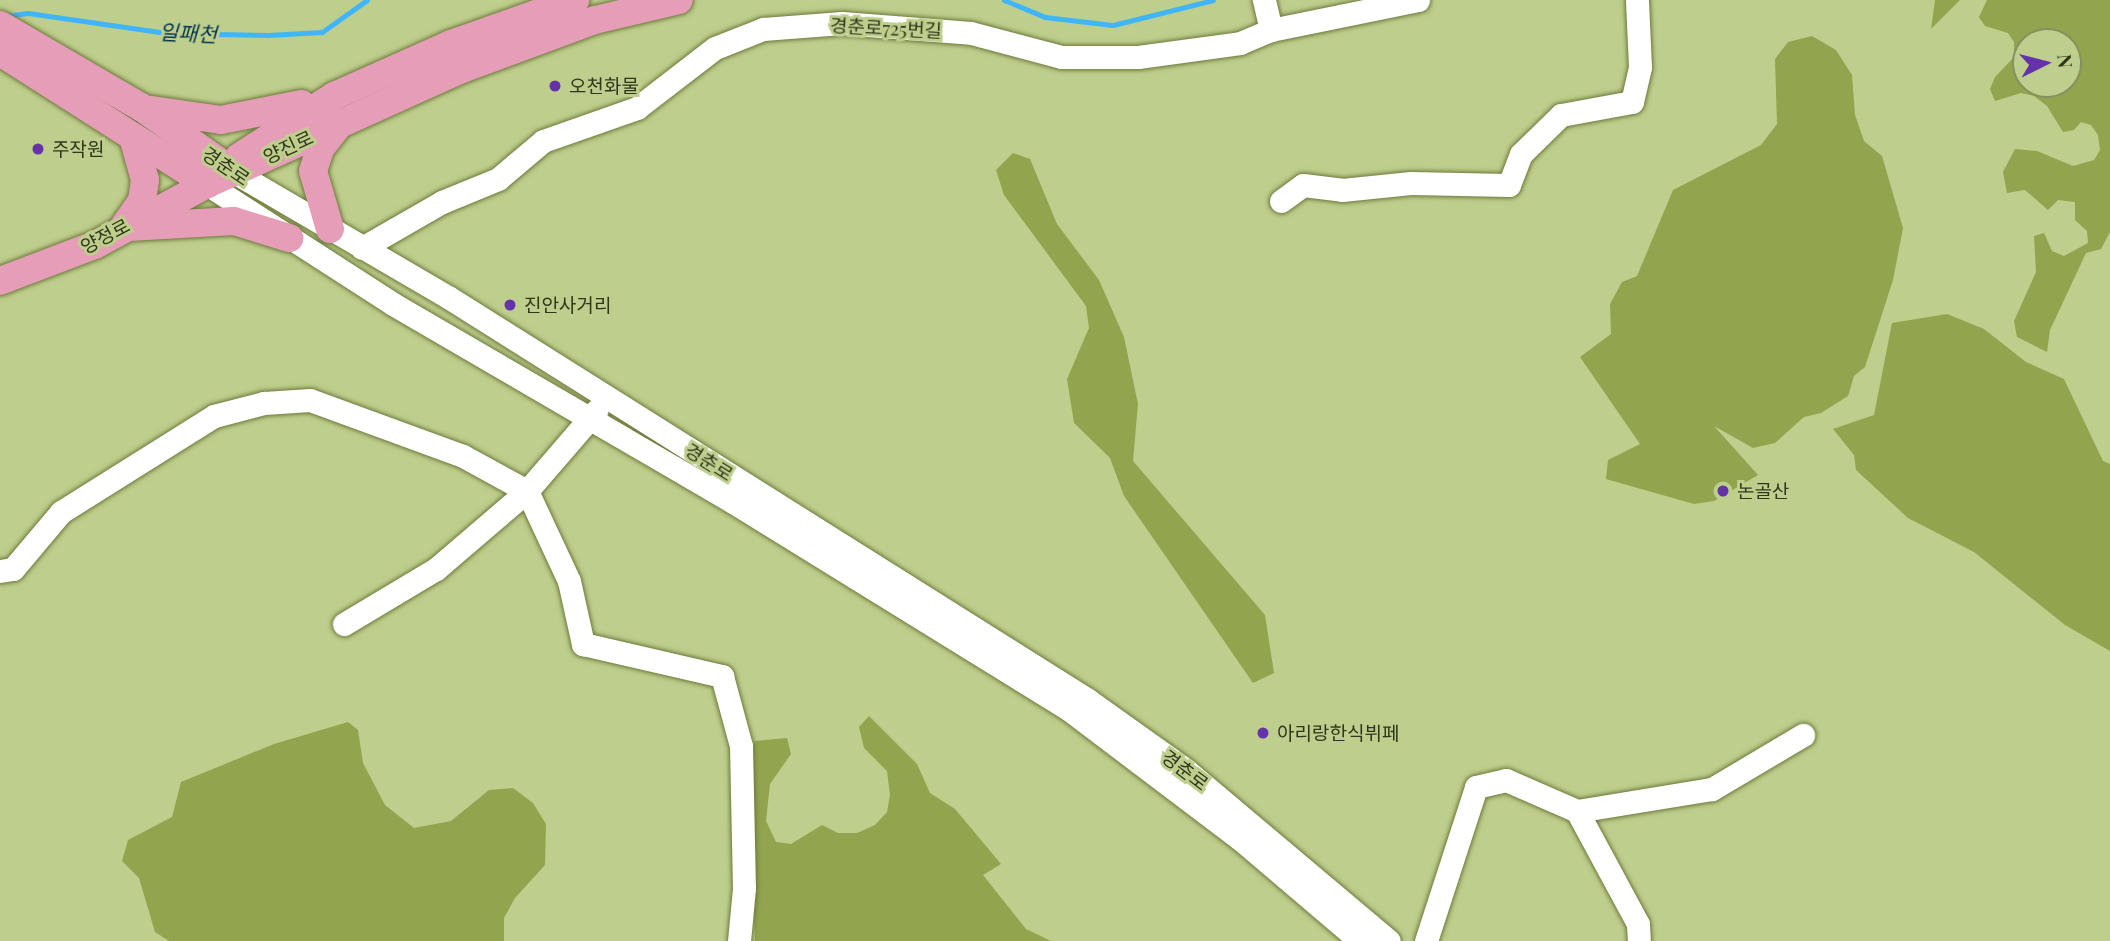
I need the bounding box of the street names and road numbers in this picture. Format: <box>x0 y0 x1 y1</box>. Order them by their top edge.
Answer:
street label: 경춘로725번길 <box>829 14 943 42</box>
street label: 양진로 <box>259 126 317 168</box>
street label: 경춘로 <box>198 142 254 190</box>
street label: 양정로 <box>76 214 134 258</box>
street label: 경춘로 <box>681 438 737 486</box>
street label: 경춘로 <box>1157 745 1213 795</box>

